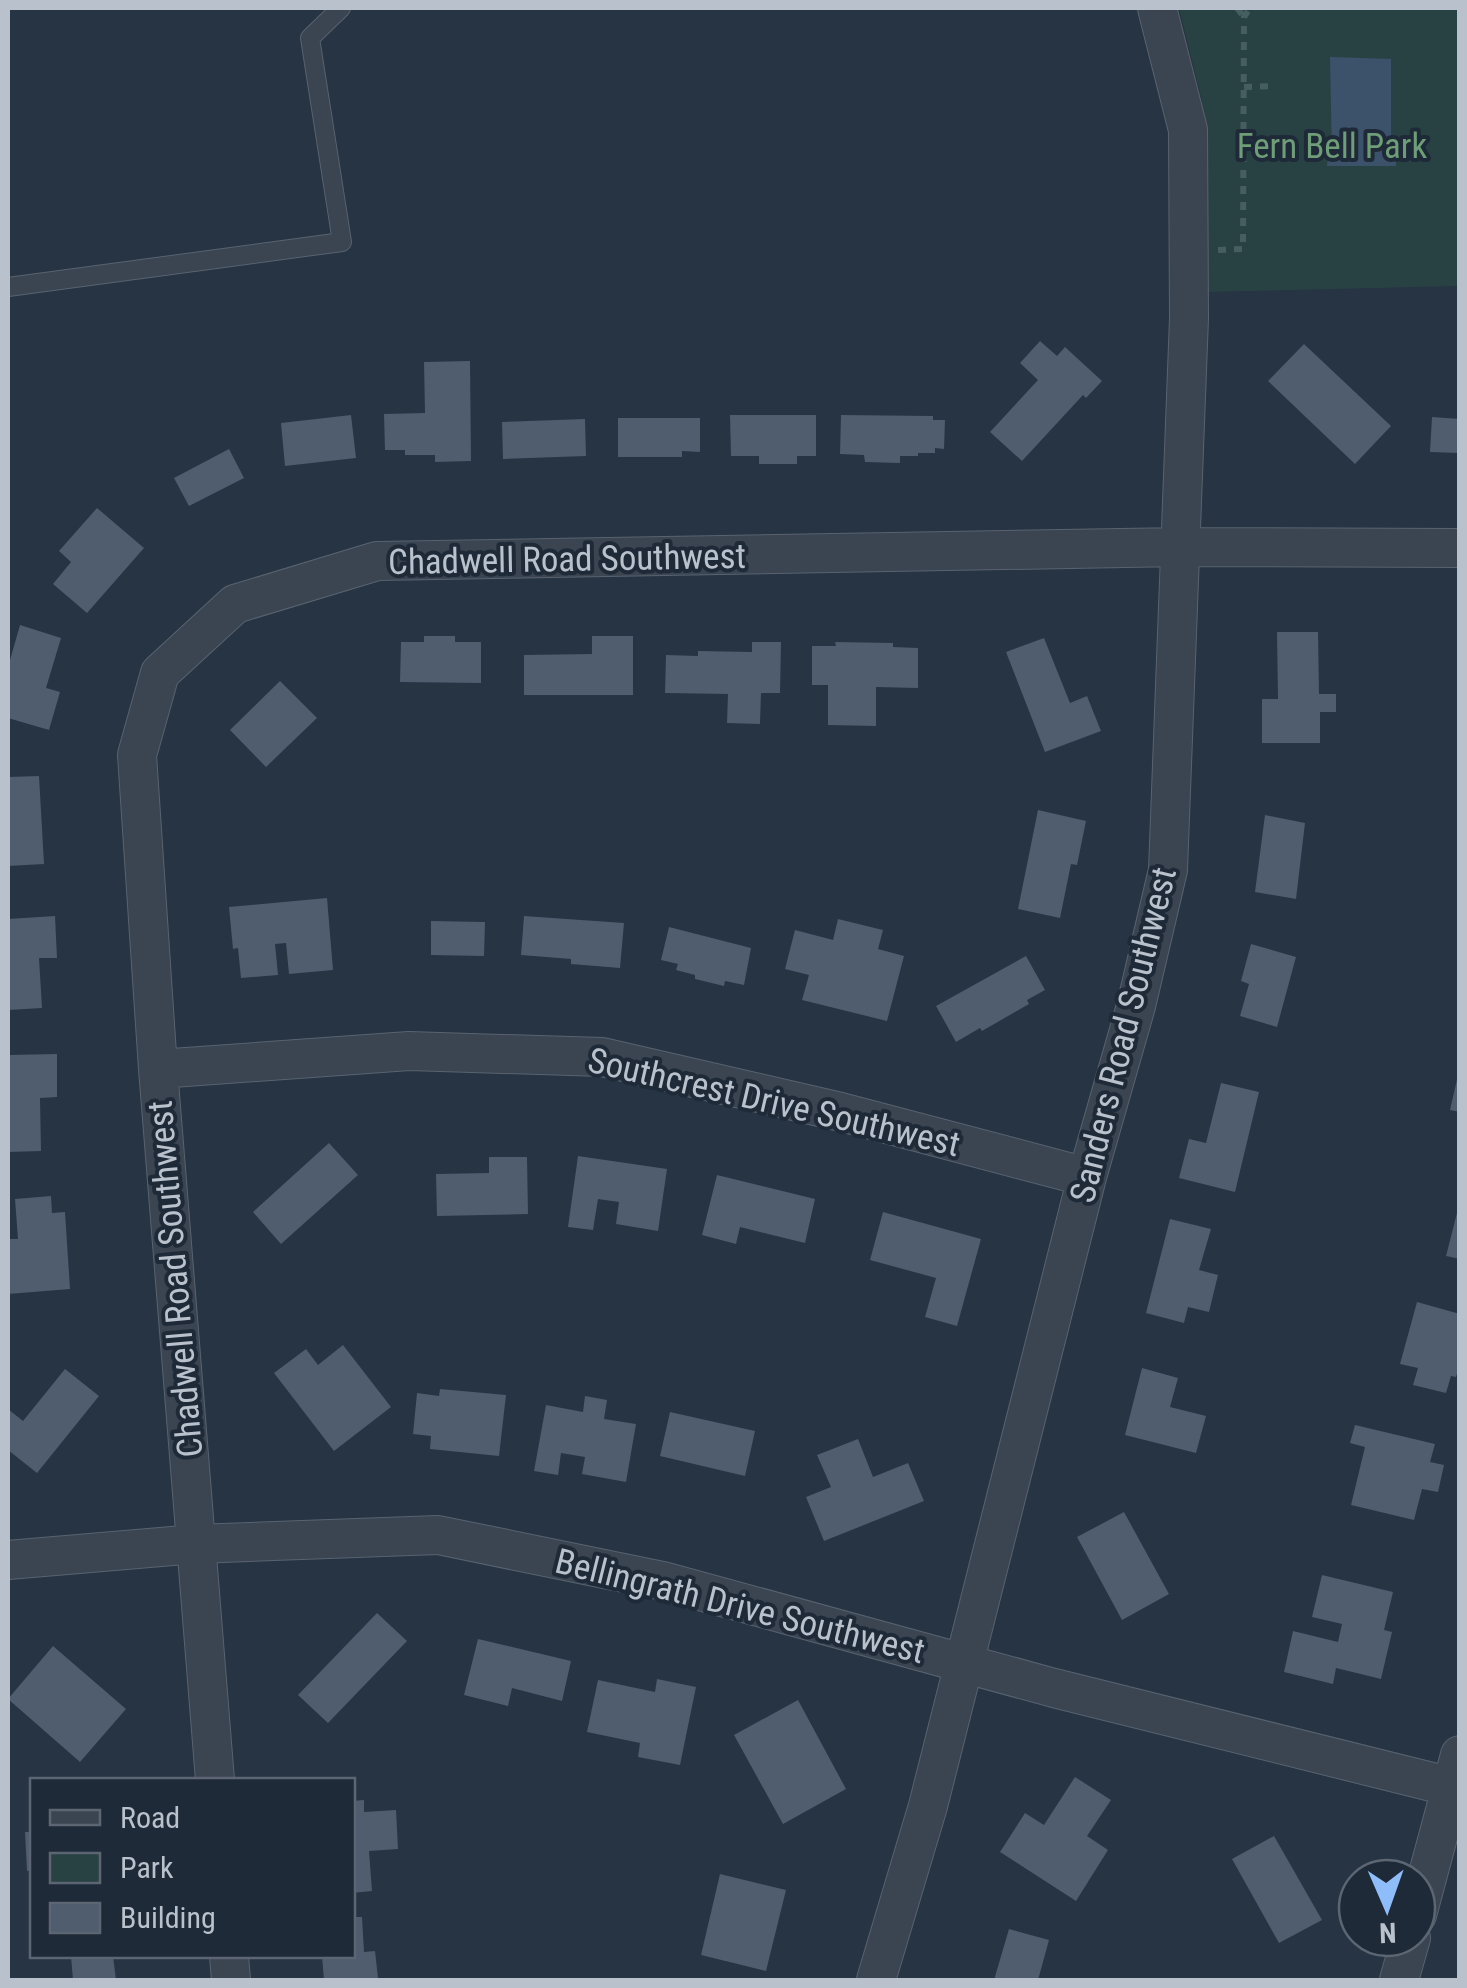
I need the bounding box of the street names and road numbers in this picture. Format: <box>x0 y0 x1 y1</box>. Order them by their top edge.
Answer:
street label: Chadwell Road Southwest <box>388 536 746 583</box>
street label: Sanders Road Southwest <box>1062 863 1185 1207</box>
street label: Southcrest Drive Southwest <box>584 1040 964 1165</box>
street label: Chadwell Road Southwest <box>139 1099 212 1459</box>
street label: Bellingrath Drive Southwest <box>551 1541 929 1672</box>

